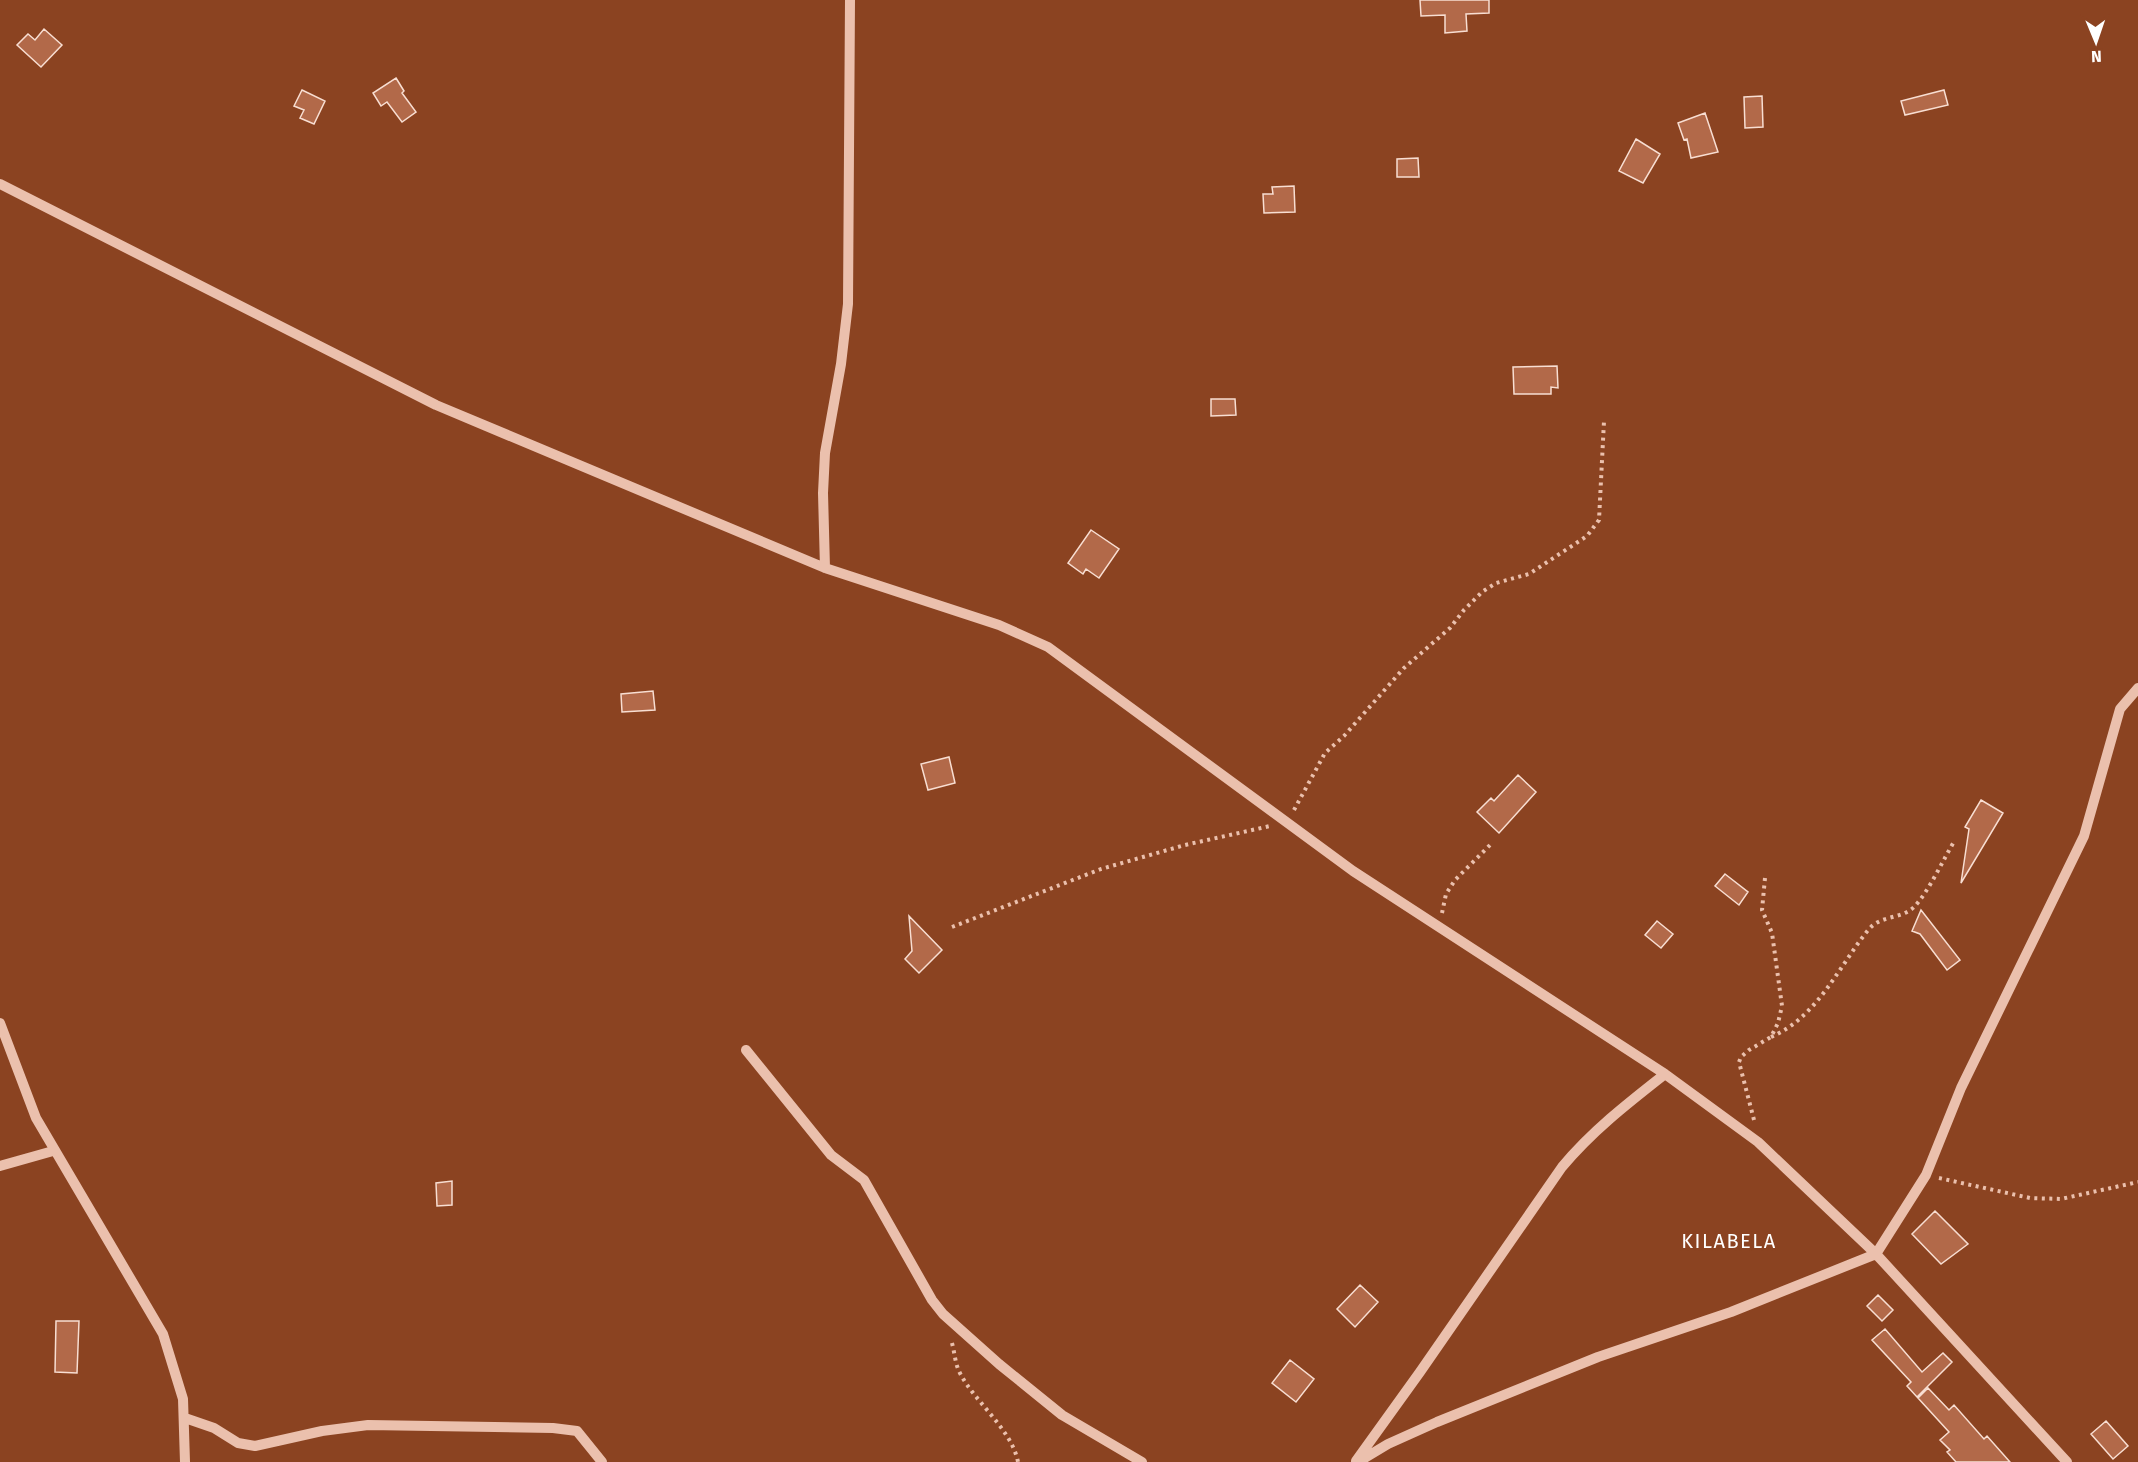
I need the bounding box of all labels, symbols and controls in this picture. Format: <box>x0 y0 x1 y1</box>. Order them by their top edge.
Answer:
north arrow <box>2066 12 2126 72</box>
text: N <box>2091 47 2102 66</box>
district label: KILABELA <box>1681 1229 1777 1253</box>

